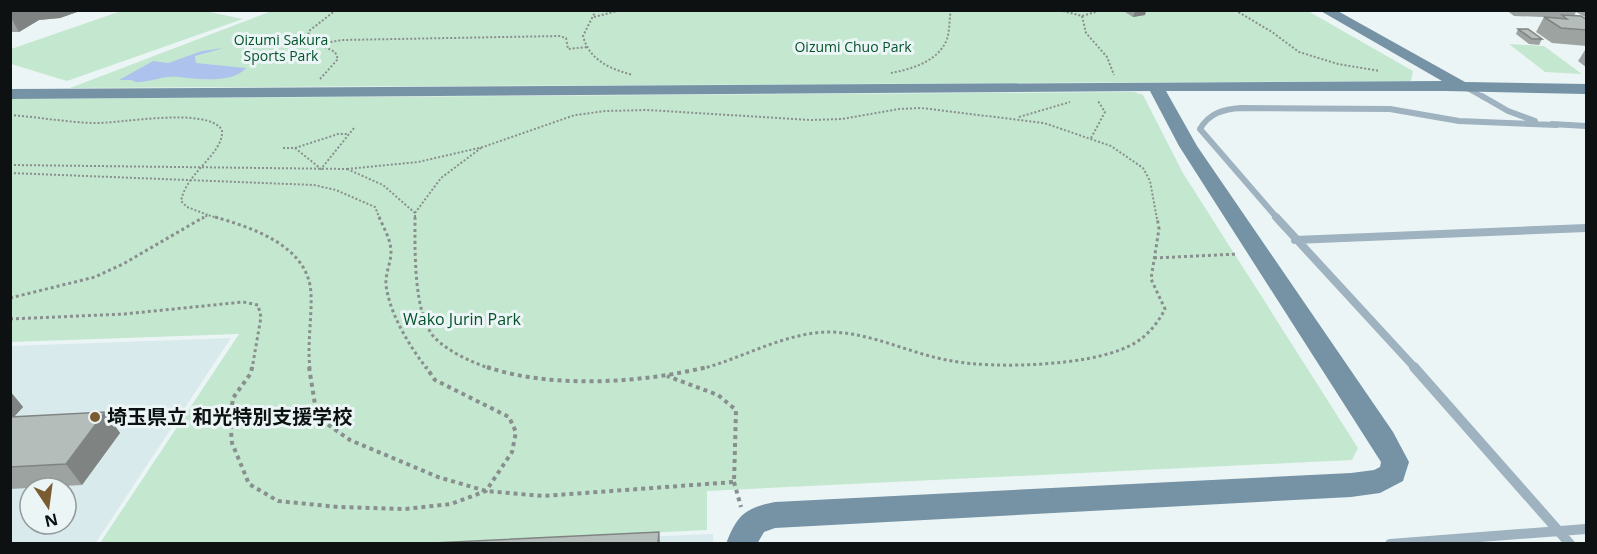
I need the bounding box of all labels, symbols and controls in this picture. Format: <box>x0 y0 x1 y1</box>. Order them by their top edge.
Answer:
park label: Oizumi Sakura Sports Park <box>234 30 328 65</box>
park label: Oizumi Chuo Park <box>794 37 912 56</box>
park label: Wako Jurin Park <box>403 308 522 330</box>
place label: 埼玉県立 和光特別支援学校 <box>107 403 352 430</box>
marker: 埼玉県立 和光特別支援学校 <box>88 410 102 424</box>
north arrow <box>18 476 78 536</box>
text: N <box>43 508 60 533</box>

